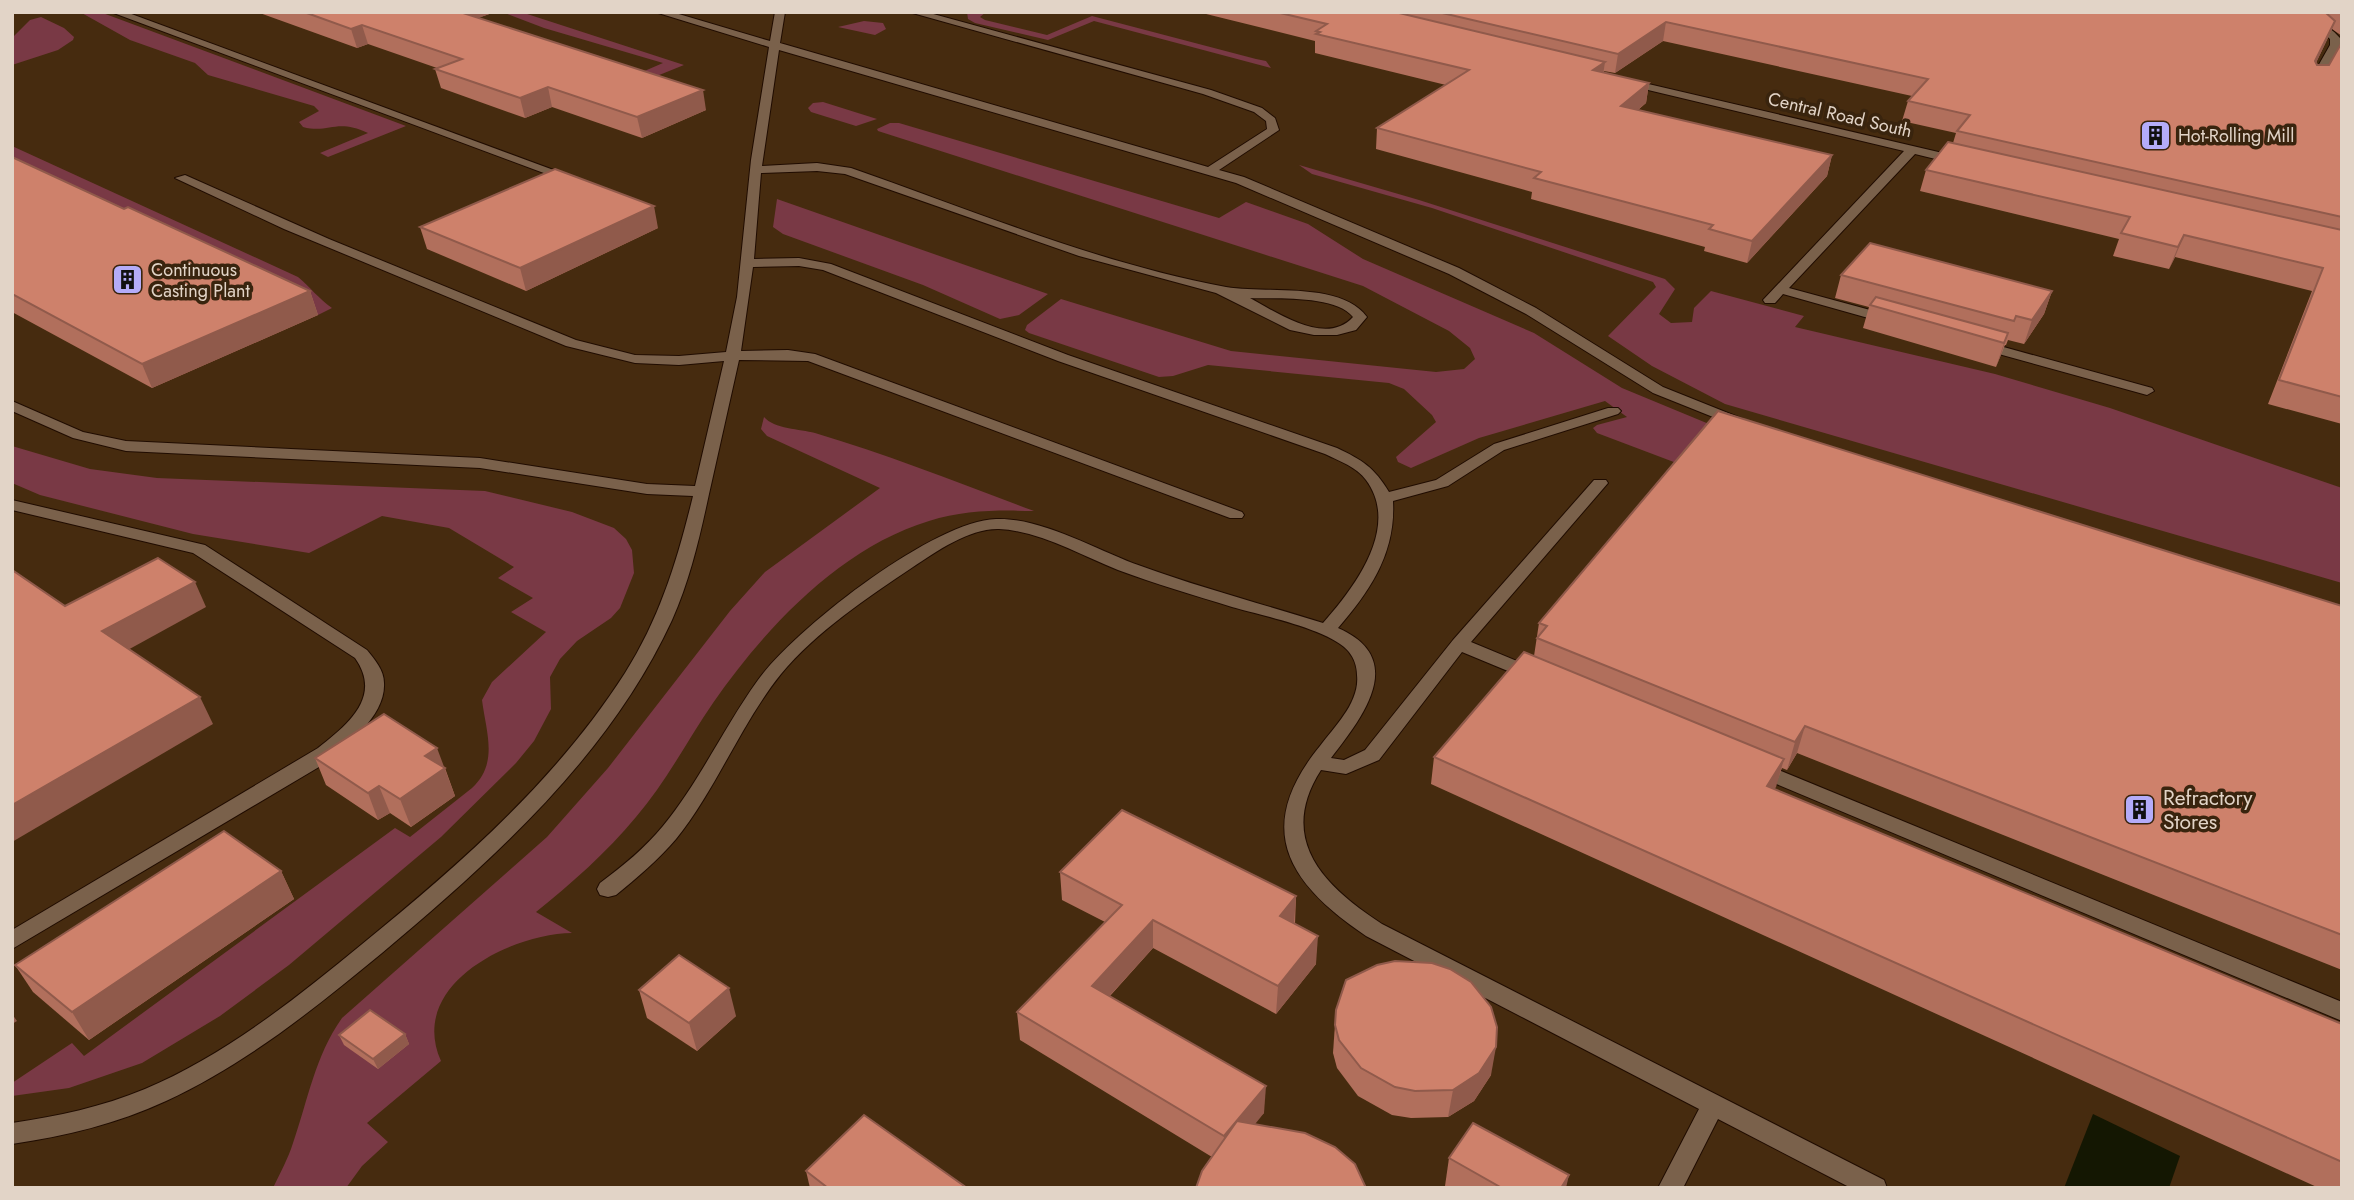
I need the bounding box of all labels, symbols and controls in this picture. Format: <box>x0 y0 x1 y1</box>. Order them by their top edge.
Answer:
street label: Central Road South <box>1766 86 1914 144</box>
building icon: Hot-Rolling Mill <box>2138 119 2172 153</box>
place label: Hot-Rolling Mill <box>2178 123 2294 149</box>
place label: Continuous Casting Plant <box>151 257 250 304</box>
building icon: Continuous Casting Plant <box>111 263 145 297</box>
place label: Refractory Stores <box>2163 783 2253 837</box>
building icon: Refractory Stores <box>2123 793 2157 827</box>

